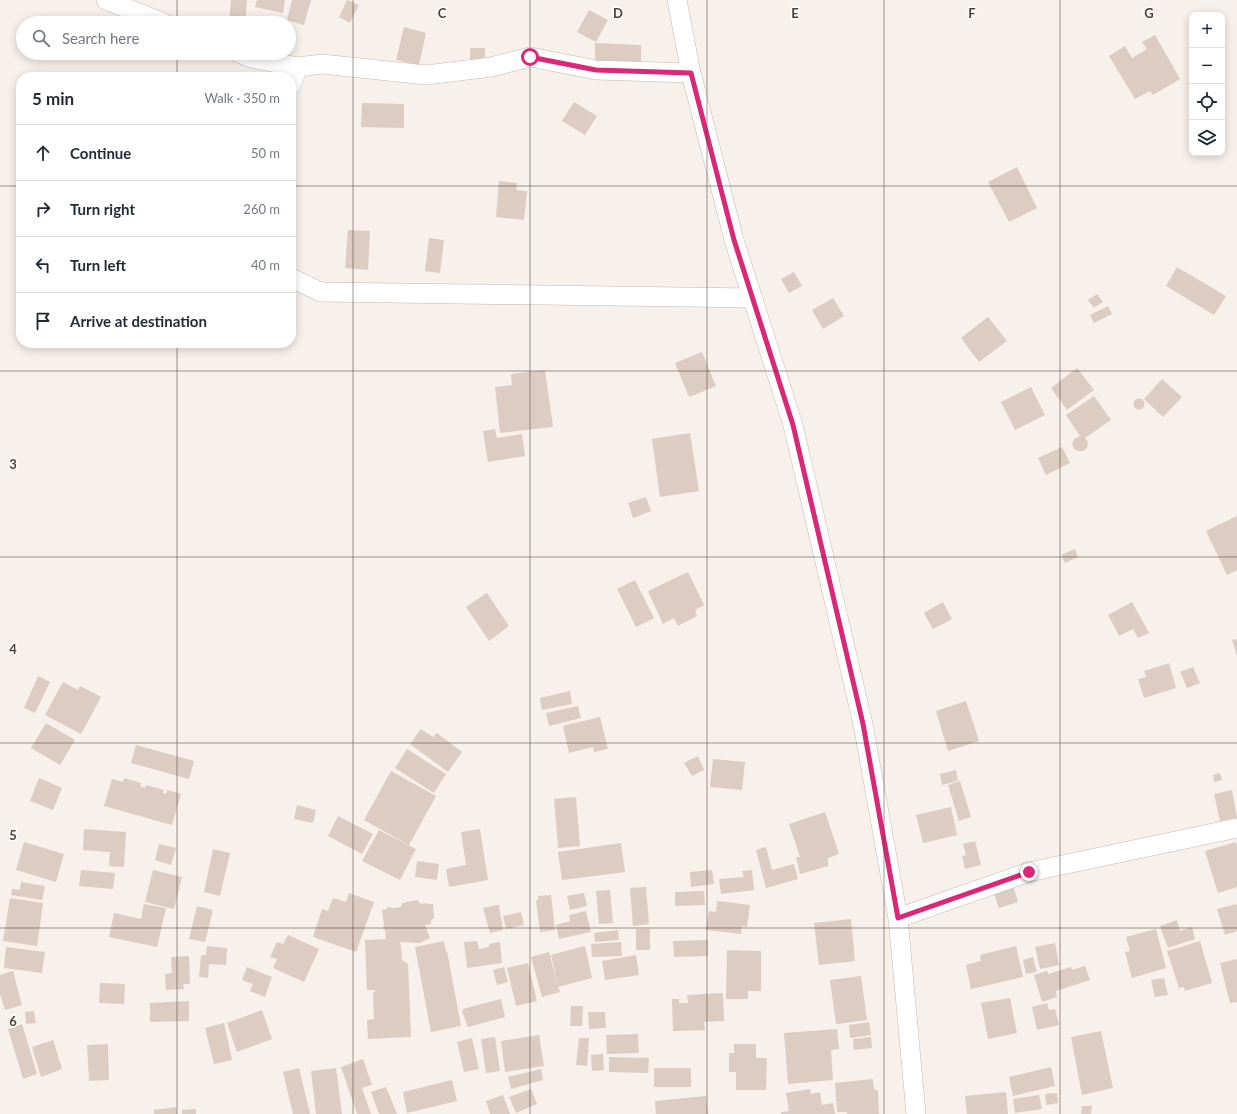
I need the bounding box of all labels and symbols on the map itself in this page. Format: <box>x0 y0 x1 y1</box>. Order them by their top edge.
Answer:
text: C <box>438 5 447 21</box>
text: D <box>613 5 623 21</box>
text: E <box>791 5 799 21</box>
text: F <box>968 5 976 21</box>
text: G <box>1144 5 1154 21</box>
route start <box>521 48 539 66</box>
text: 3 <box>9 456 17 472</box>
text: 4 <box>9 641 17 657</box>
text: 5 <box>9 827 17 843</box>
route end <box>1020 863 1038 881</box>
text: 6 <box>9 1013 17 1029</box>

